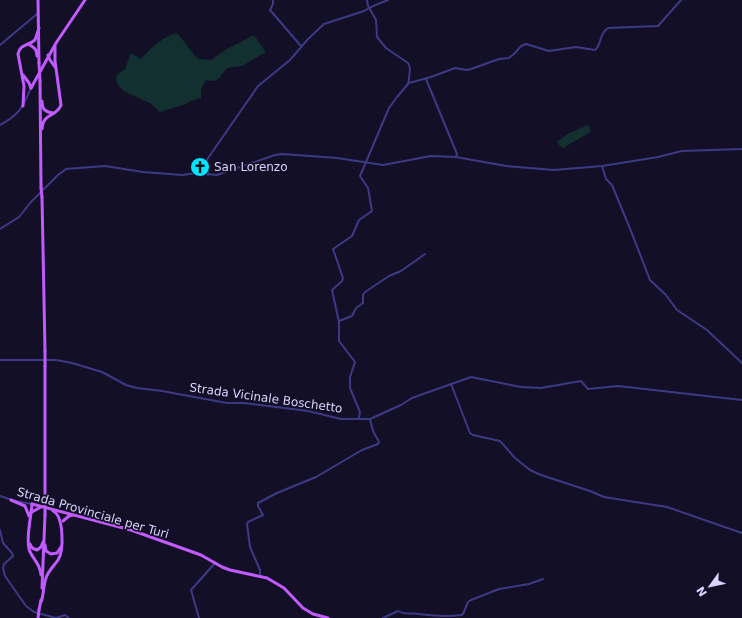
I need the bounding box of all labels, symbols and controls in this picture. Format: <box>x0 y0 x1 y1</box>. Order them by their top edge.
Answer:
church icon: San Lorenzo <box>189 156 211 178</box>
place label: San Lorenzo <box>214 160 288 174</box>
street label: Strada Vicinale Boschetto <box>189 380 343 416</box>
street label: Strada Provinciale per Turi <box>15 485 171 541</box>
north arrow <box>690 566 730 606</box>
text: N <box>694 584 710 599</box>

